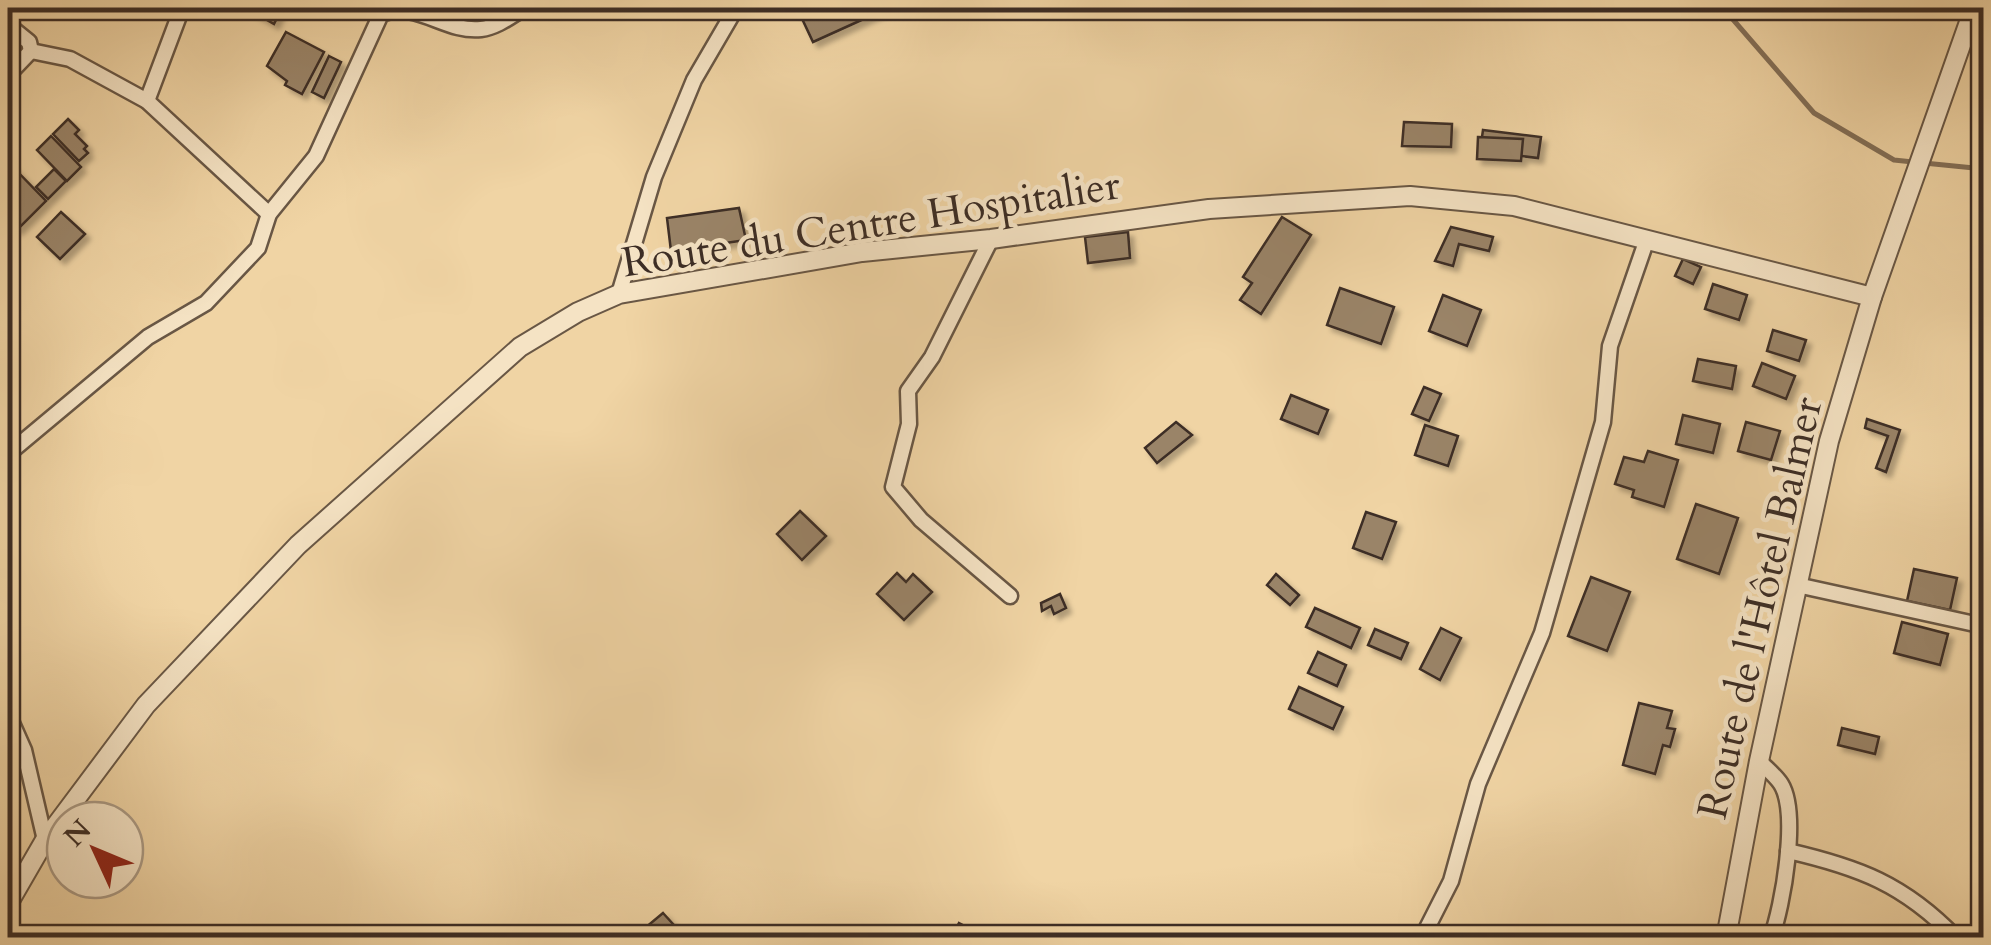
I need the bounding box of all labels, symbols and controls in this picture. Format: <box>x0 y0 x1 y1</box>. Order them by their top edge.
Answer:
street label: Route du Centre Hospitalier <box>618 156 1125 292</box>
street label: Route de l'Hôtel Balmer <box>1684 391 1836 824</box>
north arrow <box>45 800 145 900</box>
text: N <box>56 811 100 855</box>

